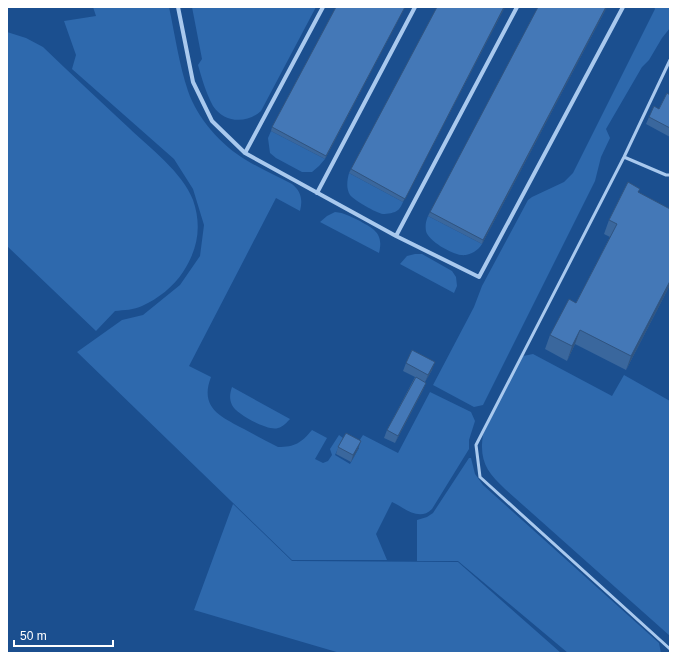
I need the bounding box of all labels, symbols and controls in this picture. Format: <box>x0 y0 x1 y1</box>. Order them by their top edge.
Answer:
scale bar <box>14 622 113 648</box>
text: 50 m <box>20 629 47 643</box>

